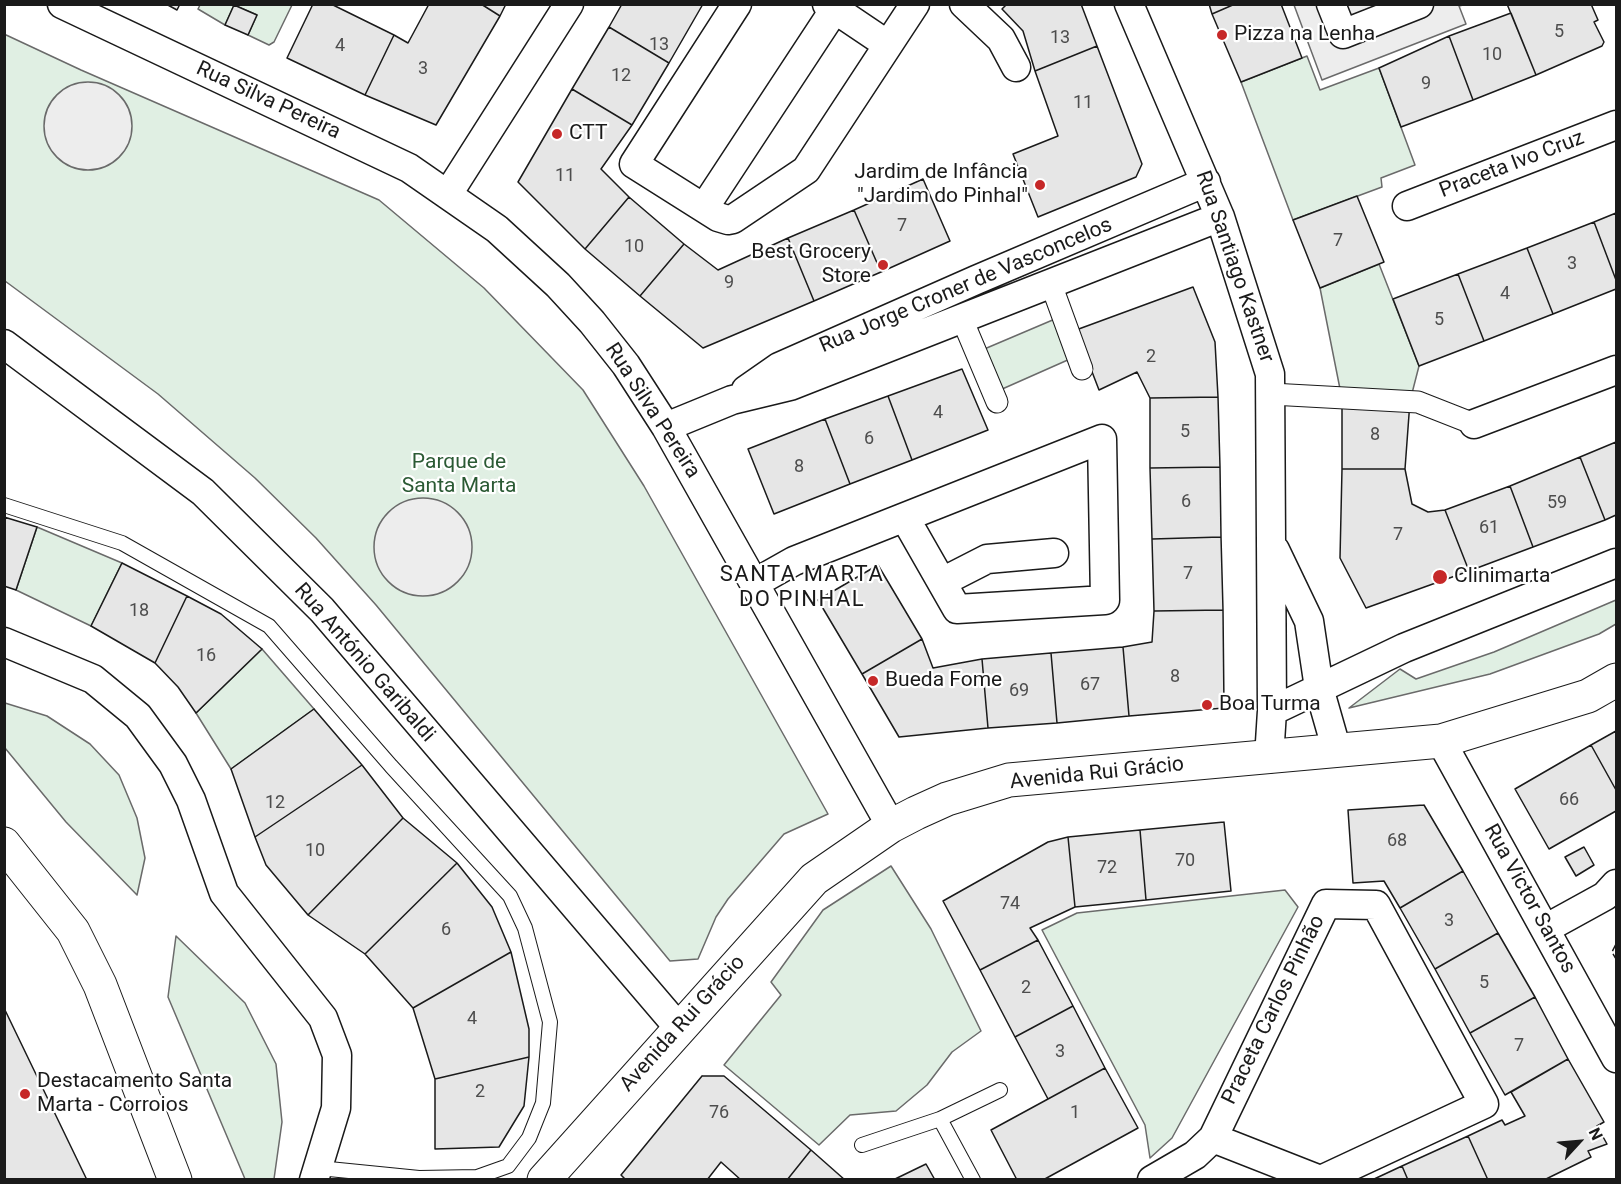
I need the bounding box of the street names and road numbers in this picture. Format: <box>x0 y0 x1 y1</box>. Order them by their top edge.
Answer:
street label: Rua Silva Pereira <box>192 57 344 145</box>
street label: Praceta Ivo Cruz <box>1436 126 1588 204</box>
street label: Rua Santiago Kastner <box>1189 168 1279 366</box>
street label: Rua Jorge Croner de Vasconcelos <box>816 213 1116 359</box>
street label: Rua Silva Pereira <box>599 339 705 483</box>
street label: Rua António Garibaldi <box>288 578 440 748</box>
street label: Avenida Rui Grácio <box>1009 752 1185 796</box>
street label: Rua Victor Santos <box>1478 820 1580 978</box>
street label: Praceta Carlos Pinhão <box>1217 911 1331 1109</box>
street label: Avenida Rui Grácio <box>615 951 751 1097</box>

